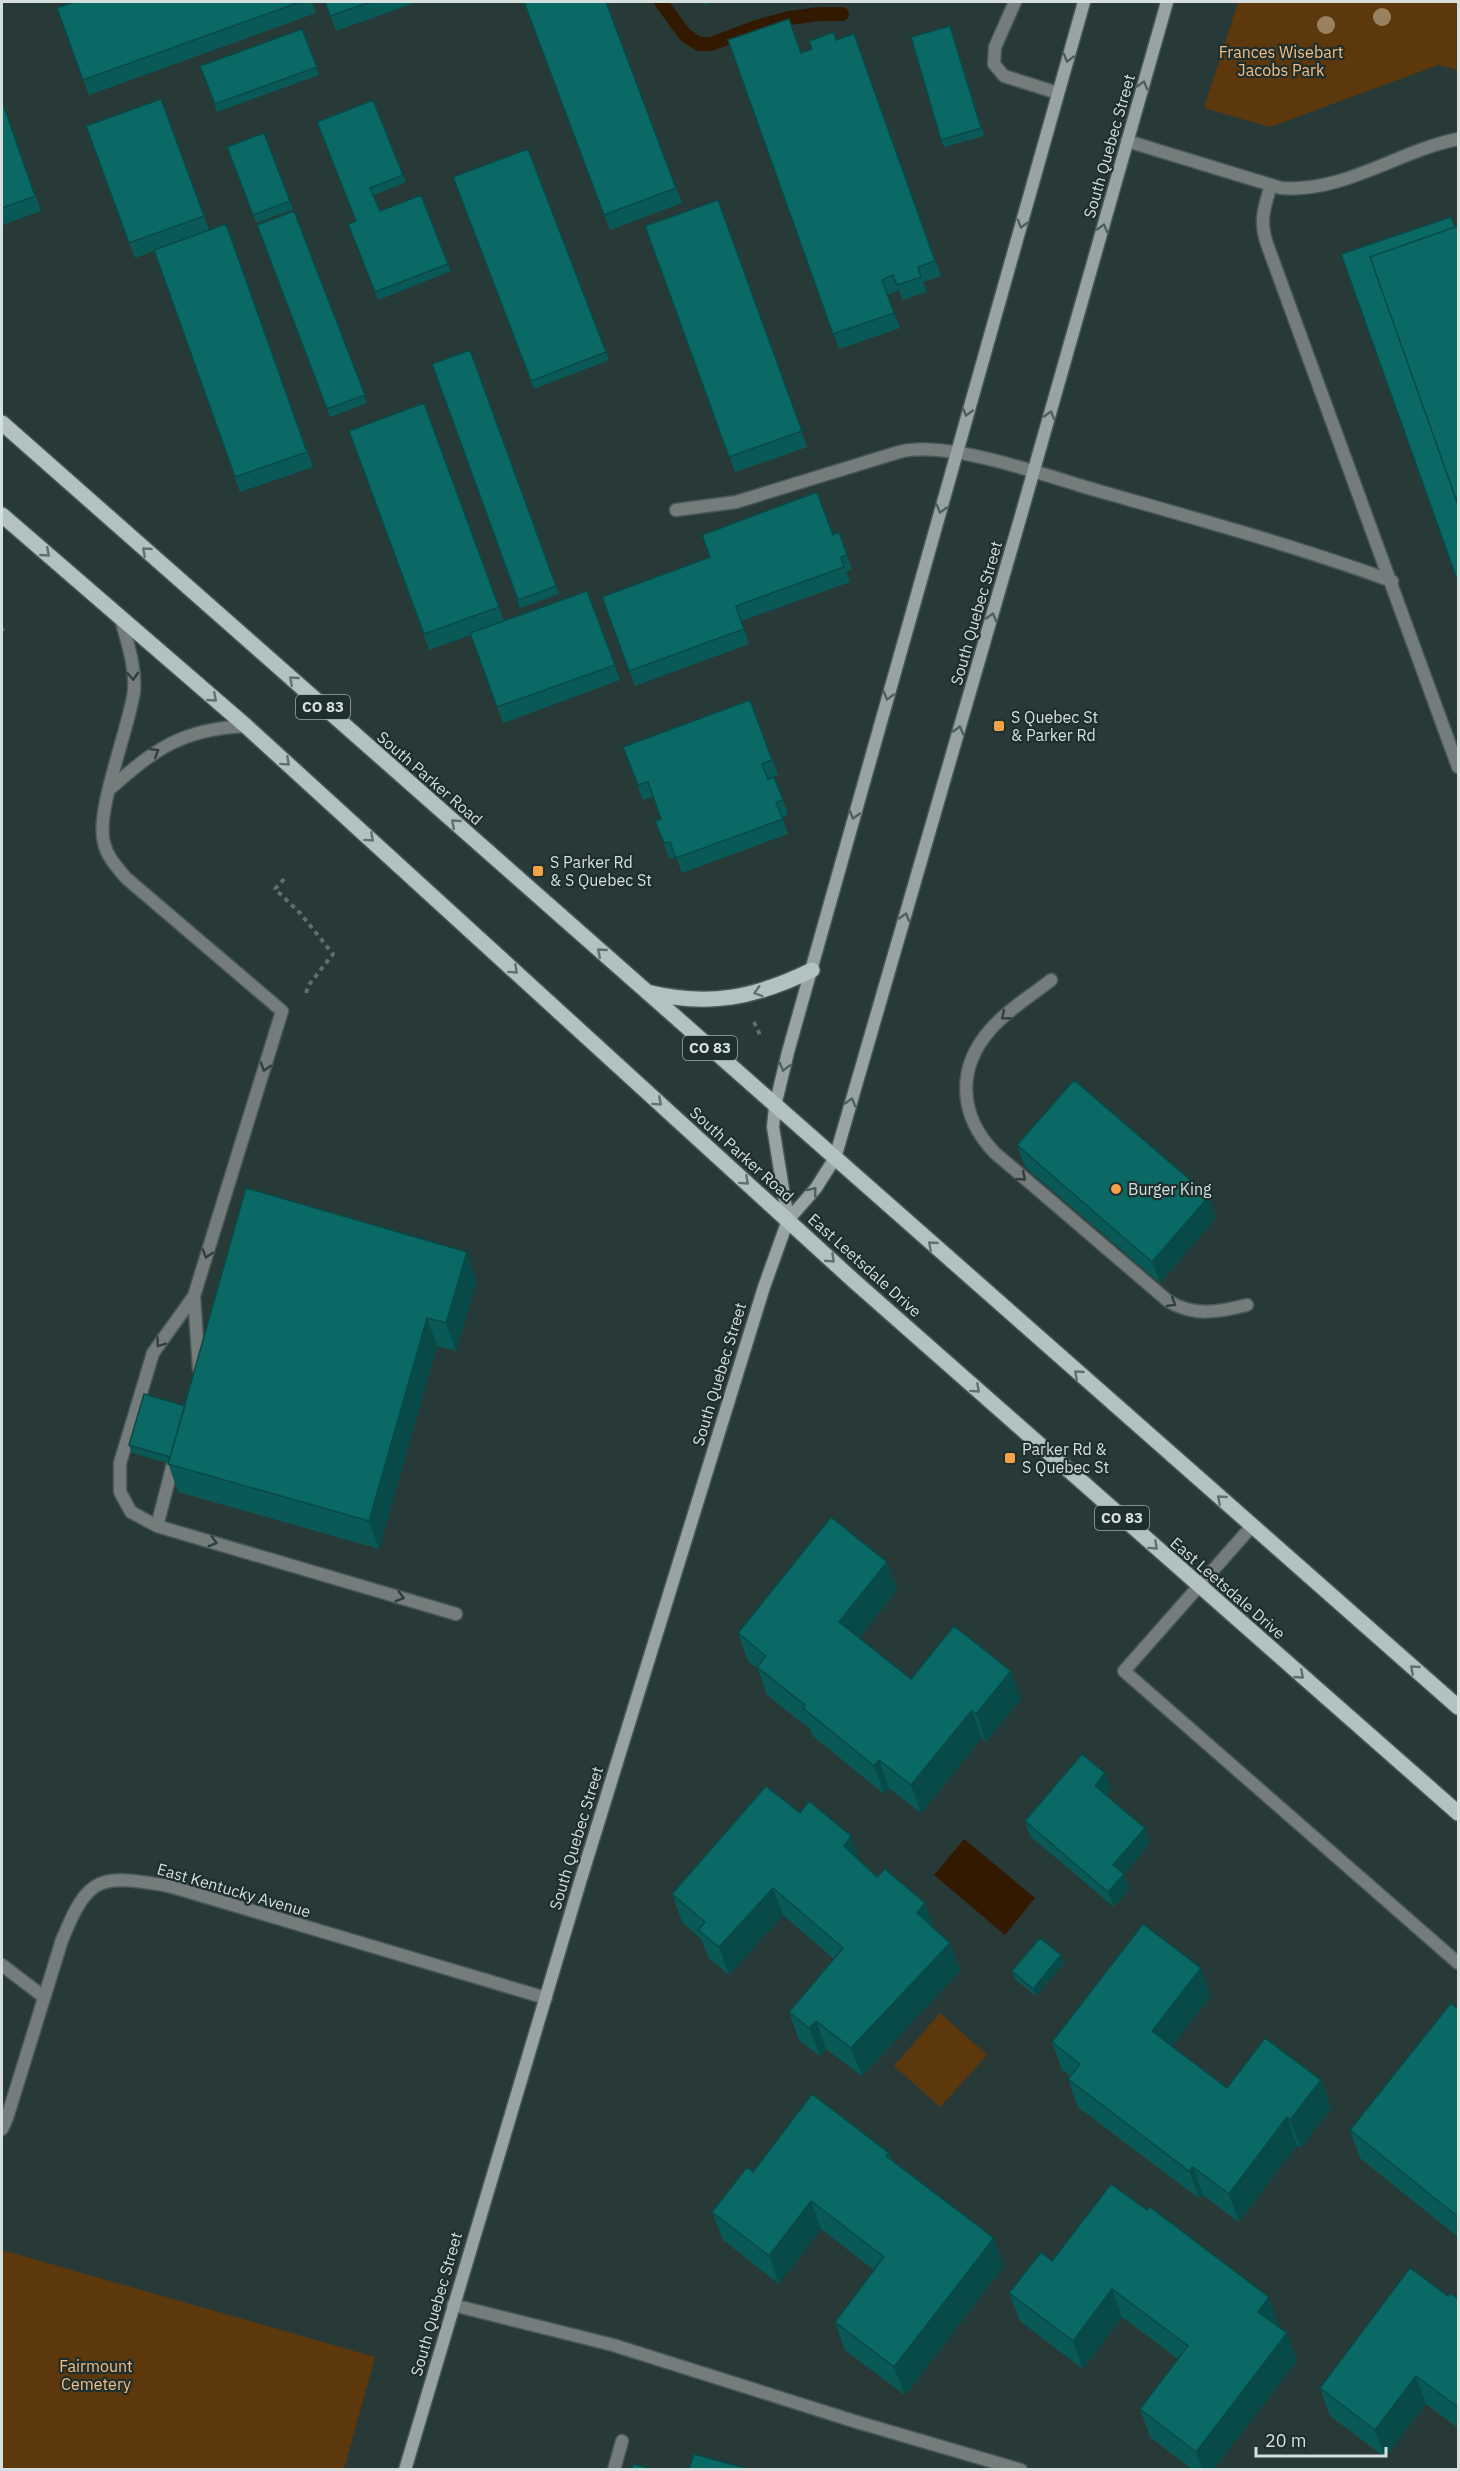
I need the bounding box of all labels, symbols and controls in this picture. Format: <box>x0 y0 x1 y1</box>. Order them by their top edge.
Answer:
park label: Frances Wisebart Jacobs Park <box>1219 42 1343 80</box>
one-way arrow <box>1063 52 1075 63</box>
street label: South Quebec Street <box>1079 72 1139 220</box>
one-way arrow <box>1136 80 1148 91</box>
one-way arrow <box>1016 219 1029 229</box>
one-way arrow <box>1096 223 1108 234</box>
one-way arrow <box>962 406 974 417</box>
one-way arrow <box>1043 411 1055 421</box>
one-way arrow <box>936 503 948 514</box>
street label: South Quebec Street <box>946 539 1006 687</box>
one-way arrow <box>39 546 50 557</box>
one-way arrow <box>143 547 153 558</box>
one-way arrow <box>985 612 997 623</box>
one-way arrow <box>127 672 140 681</box>
one-way arrow <box>289 676 299 687</box>
one-way arrow <box>206 691 217 702</box>
one-way arrow <box>883 691 895 701</box>
road number: CO 83 <box>296 695 350 719</box>
place label: S Quebec St & Parker Rd <box>1011 707 1098 745</box>
marker: S Quebec St & Parker Rd <box>992 719 1006 733</box>
one-way arrow <box>952 725 964 736</box>
street label: South Parker Road <box>373 727 487 829</box>
one-way arrow <box>149 748 159 760</box>
one-way arrow <box>280 755 290 766</box>
one-way arrow <box>849 810 862 820</box>
one-way arrow <box>451 819 461 830</box>
one-way arrow <box>364 831 374 842</box>
place label: S Parker Rd & S Quebec St <box>550 852 652 890</box>
marker: S Parker Rd & S Quebec St <box>531 864 545 878</box>
one-way arrow <box>898 912 910 923</box>
one-way arrow <box>597 948 608 959</box>
one-way arrow <box>507 963 518 974</box>
one-way arrow <box>753 985 764 997</box>
one-way arrow <box>1001 1009 1012 1020</box>
road number: CO 83 <box>683 1036 737 1060</box>
one-way arrow <box>260 1061 272 1072</box>
one-way arrow <box>779 1062 792 1072</box>
one-way arrow <box>651 1094 662 1105</box>
one-way arrow <box>844 1097 856 1108</box>
street label: South Parker Road <box>686 1102 798 1206</box>
one-way arrow <box>1016 1170 1027 1181</box>
one-way arrow <box>739 1174 749 1185</box>
place label: Burger King <box>1128 1179 1212 1199</box>
marker: Burger King <box>1109 1182 1123 1196</box>
one-way arrow <box>806 1186 817 1197</box>
street label: East Leetsdale Drive <box>804 1209 926 1321</box>
one-way arrow <box>929 1241 939 1252</box>
one-way arrow <box>202 1248 215 1259</box>
one-way arrow <box>824 1252 834 1263</box>
one-way arrow <box>1165 1295 1176 1306</box>
street label: South Quebec Street <box>688 1300 750 1448</box>
one-way arrow <box>156 1337 167 1348</box>
one-way arrow <box>1075 1370 1085 1381</box>
one-way arrow <box>969 1382 980 1393</box>
place label: Parker Rd & S Quebec St <box>1022 1439 1109 1477</box>
marker: Parker Rd & S Quebec St <box>1003 1451 1017 1465</box>
one-way arrow <box>1216 1495 1227 1506</box>
road number: CO 83 <box>1095 1506 1149 1530</box>
street label: East Leetsdale Drive <box>1166 1533 1290 1643</box>
one-way arrow <box>207 1535 218 1547</box>
one-way arrow <box>1147 1539 1157 1550</box>
one-way arrow <box>394 1590 405 1602</box>
one-way arrow <box>1411 1665 1421 1676</box>
one-way arrow <box>1293 1668 1304 1679</box>
street label: South Quebec Street <box>545 1764 607 1912</box>
street label: East Kentucky Avenue <box>155 1858 313 1922</box>
street label: South Quebec Street <box>406 2230 466 2378</box>
park label: Fairmount Cemetery <box>59 2356 133 2394</box>
scale bar <box>1256 2420 1386 2458</box>
text: 20 m <box>1265 2429 1307 2452</box>

